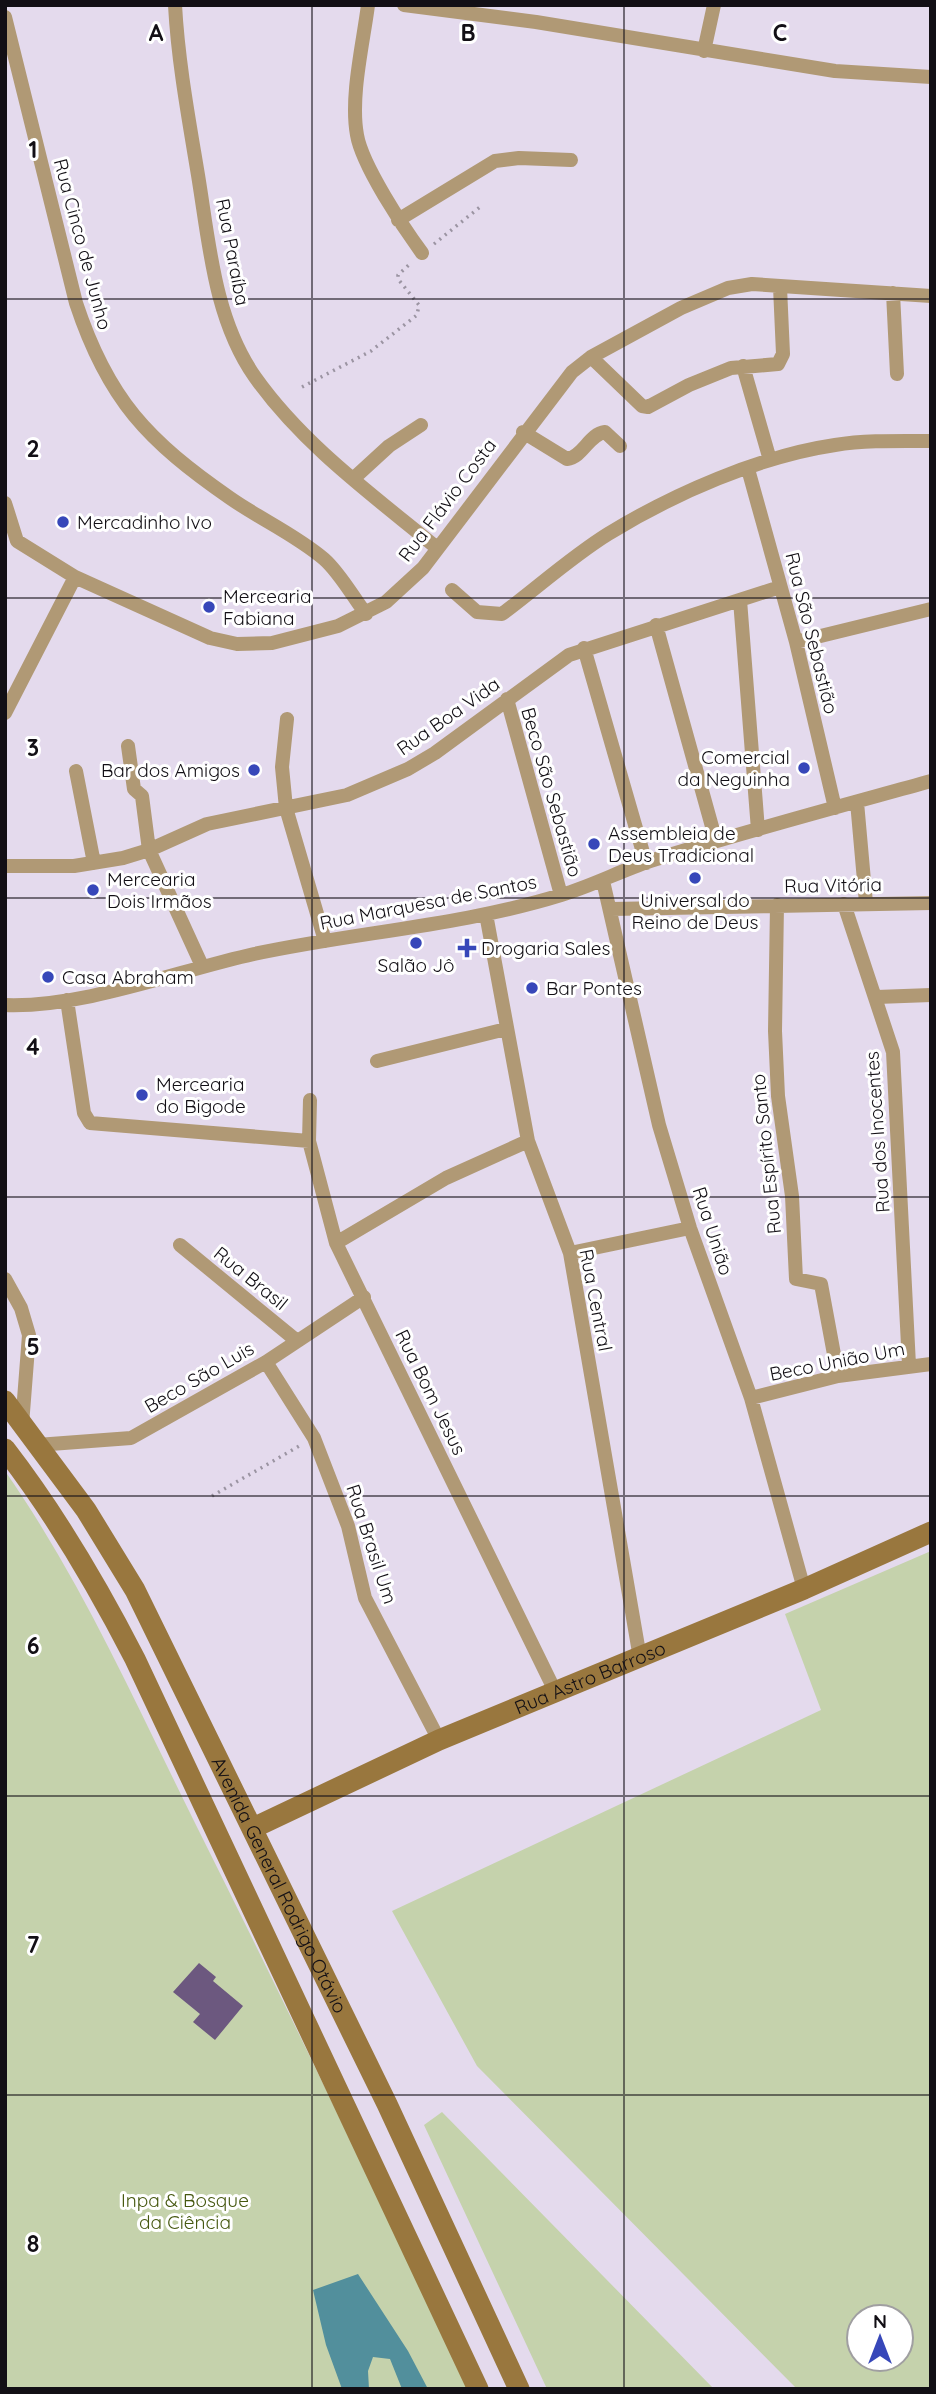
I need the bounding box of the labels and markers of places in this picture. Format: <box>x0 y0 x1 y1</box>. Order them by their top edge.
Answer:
place label: Mercadinho Ivo <box>77 510 212 534</box>
marker: Mercadinho Ivo <box>55 514 71 530</box>
place label: Mercearia Fabiana <box>223 584 311 630</box>
marker: Mercearia Fabiana <box>201 599 217 615</box>
place label: Comercial da Neguinha <box>677 745 790 791</box>
place label: Bar dos Amigos <box>101 758 240 782</box>
marker: Comercial da Neguinha <box>796 760 812 776</box>
marker: Bar dos Amigos <box>246 762 262 778</box>
place label: Assembleia de Deus Tradicional <box>608 821 754 867</box>
marker: Assembleia de Deus Tradicional <box>586 836 602 852</box>
place label: Mercearia Dois Irmãos <box>107 867 212 913</box>
marker: Universal do Reino de Deus <box>687 870 703 886</box>
marker: Mercearia Dois Irmãos <box>85 882 101 898</box>
place label: Universal do Reino de Deus <box>632 888 758 934</box>
marker: Salão Jô <box>408 935 424 951</box>
place label: Drogaria Sales <box>481 936 610 960</box>
marker: Drogaria Sales <box>459 940 475 956</box>
place label: Salão Jô <box>377 953 455 977</box>
place label: Casa Abraham <box>62 965 194 989</box>
marker: Casa Abraham <box>40 969 56 985</box>
place label: Bar Pontes <box>546 976 642 1000</box>
marker: Bar Pontes <box>524 980 540 996</box>
place label: Mercearia do Bigode <box>156 1072 246 1118</box>
marker: Mercearia do Bigode <box>134 1087 150 1103</box>

